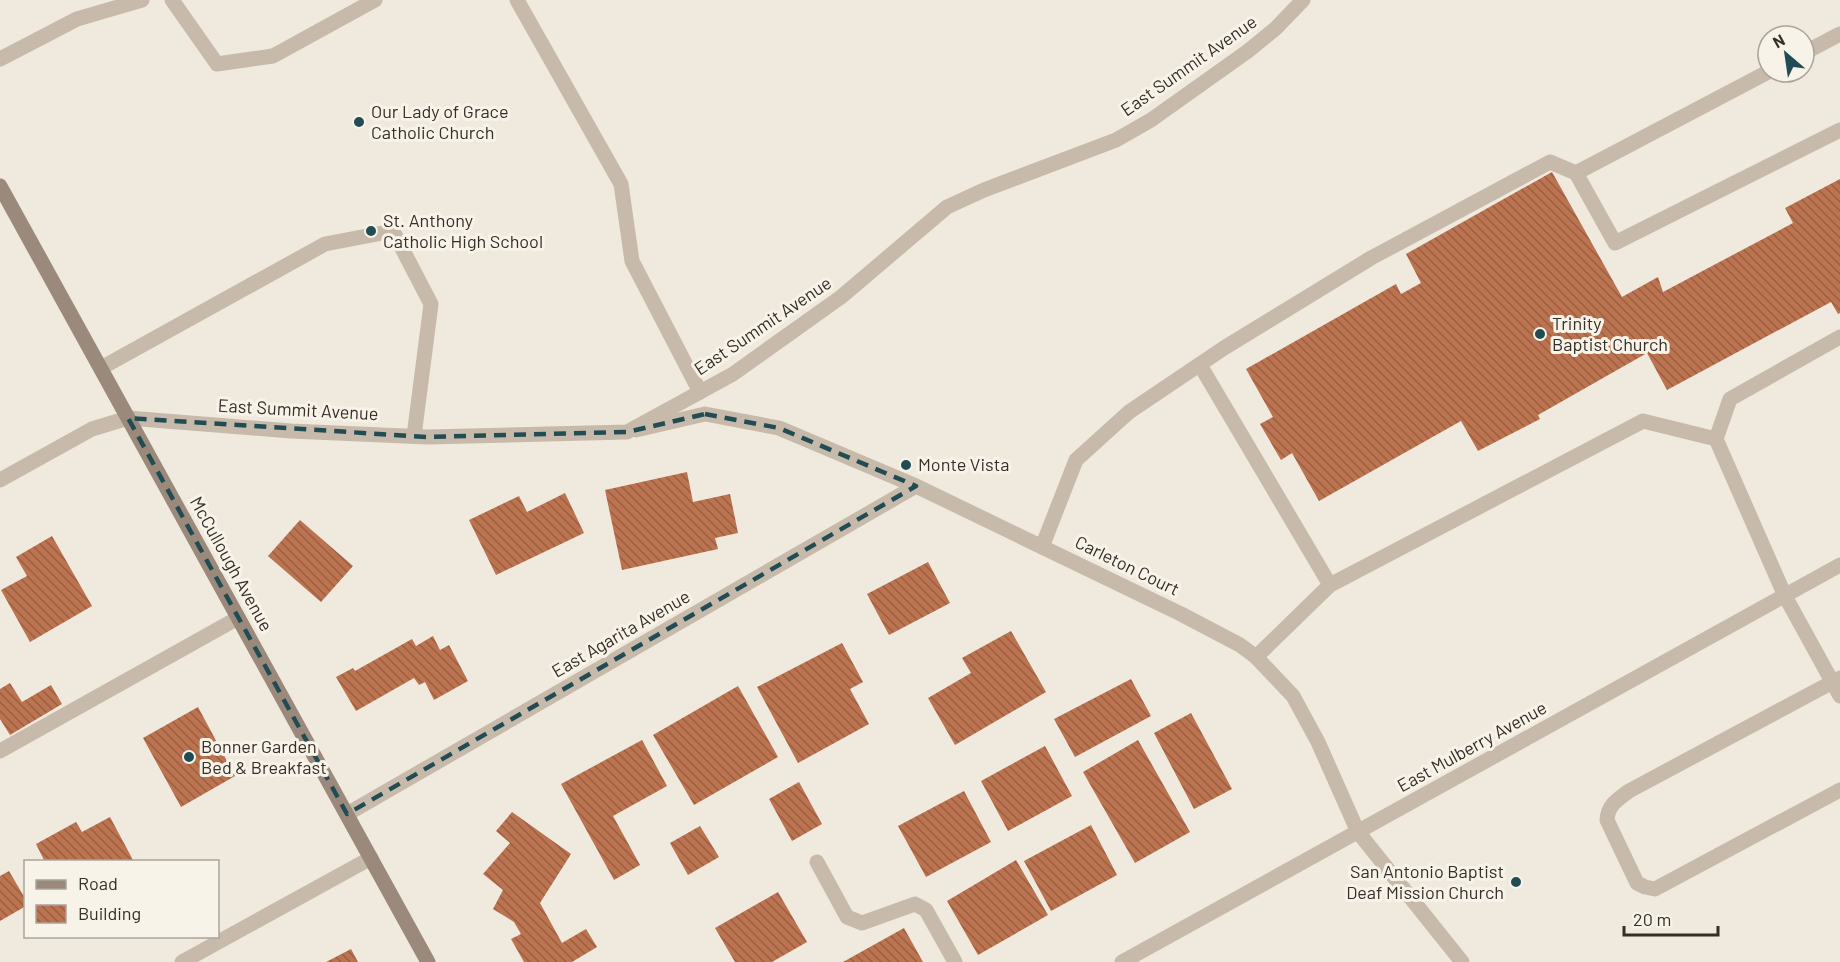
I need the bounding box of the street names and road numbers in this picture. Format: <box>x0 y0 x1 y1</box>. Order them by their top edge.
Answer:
street label: East Summit Avenue <box>1116 10 1261 120</box>
street label: East Summit Avenue <box>690 271 835 379</box>
street label: East Summit Avenue <box>217 394 379 424</box>
street label: McCullough Avenue <box>186 492 278 635</box>
street label: Carleton Court <box>1072 530 1183 600</box>
street label: East Agarita Avenue <box>547 585 694 682</box>
street label: East Mulberry Avenue <box>1393 696 1550 796</box>

